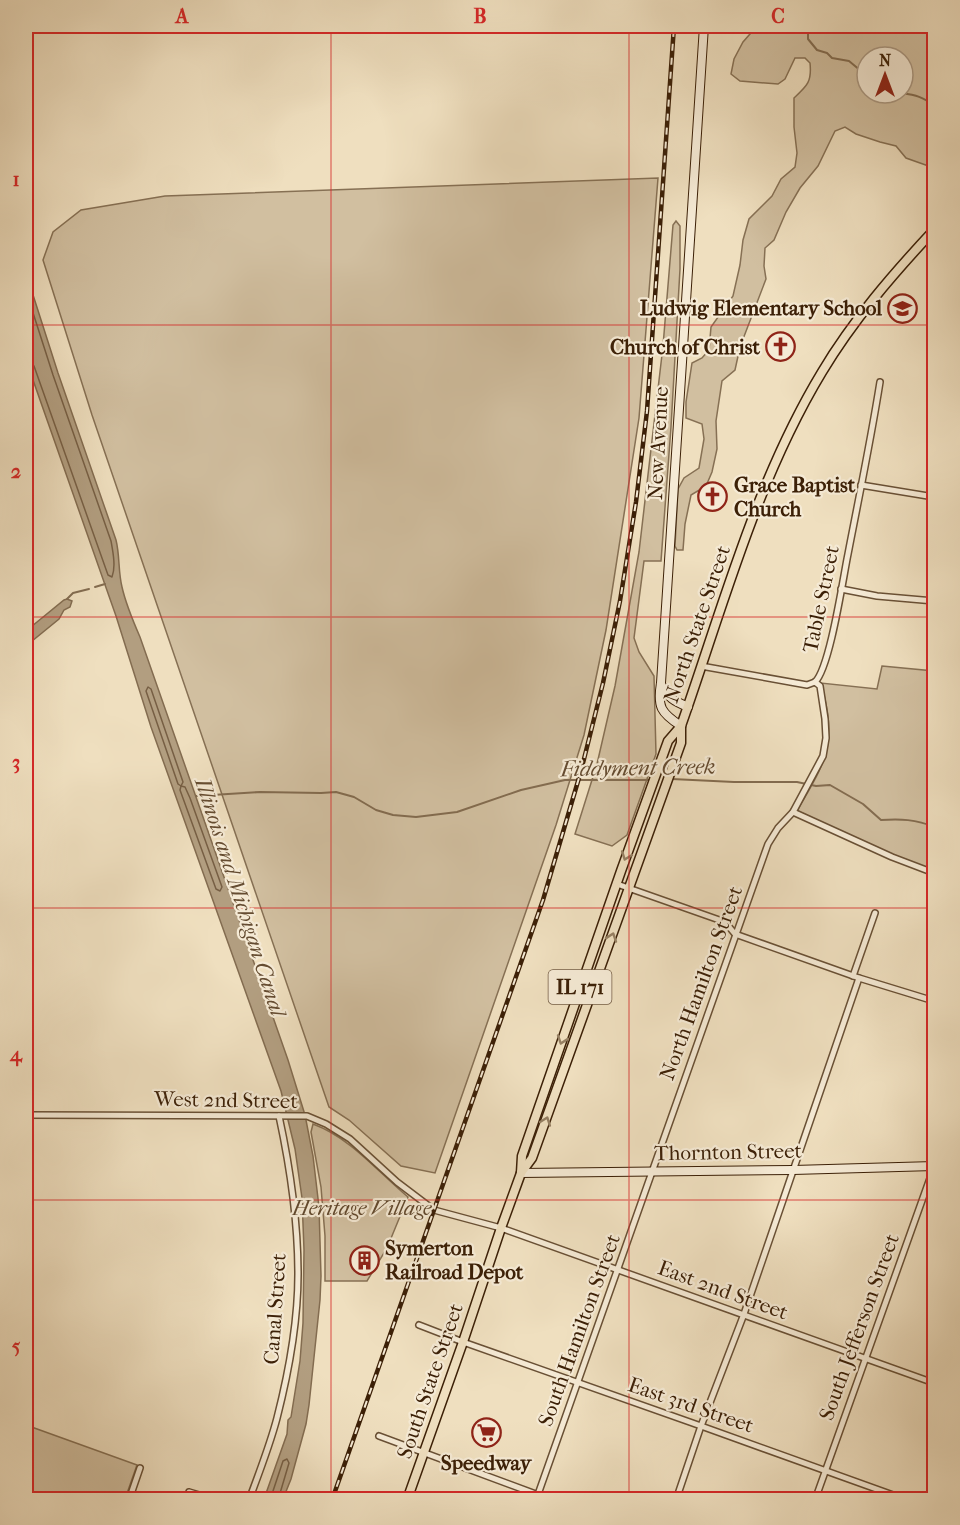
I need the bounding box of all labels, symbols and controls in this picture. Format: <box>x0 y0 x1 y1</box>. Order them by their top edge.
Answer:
text: A <box>174 5 190 28</box>
text: B <box>473 5 487 28</box>
text: C <box>771 5 785 28</box>
north arrow <box>855 45 915 105</box>
text: N <box>879 51 892 70</box>
text: 1 <box>12 168 20 191</box>
school or university icon: Ludwig Elementary School <box>887 292 919 324</box>
place label: Ludwig Elementary School <box>640 296 882 320</box>
church icon: Church of Christ <box>765 331 797 363</box>
place label: Church of Christ <box>610 335 760 359</box>
street label: New Avenue <box>643 386 673 500</box>
text: 2 <box>11 460 21 483</box>
place label: Grace Baptist Church <box>734 473 856 521</box>
church icon: Grace Baptist Church <box>697 481 729 513</box>
street label: North State Street <box>659 542 735 706</box>
street label: Table Street <box>798 543 844 655</box>
text: 3 <box>12 751 20 774</box>
water label: Fiddyment Creek <box>559 754 716 782</box>
water label: Illinois and Michigan Canal <box>189 774 292 1022</box>
one-way arrow <box>621 851 634 861</box>
street label: North Hamilton Street <box>655 882 747 1083</box>
one-way arrow <box>604 932 617 943</box>
road number: IL 171 <box>548 970 612 1004</box>
one-way arrow <box>556 1035 569 1045</box>
text: 4 <box>9 1043 23 1067</box>
street label: West 2nd Street <box>153 1087 299 1113</box>
one-way arrow <box>539 1116 551 1127</box>
street label: Thornton Street <box>654 1139 803 1165</box>
park label: Heritage Village <box>292 1196 432 1220</box>
street label: South Hamilton Street <box>533 1230 625 1429</box>
street label: South Jefferson Street <box>814 1230 904 1424</box>
place label: Symerton Railroad Depot <box>385 1236 524 1284</box>
building icon: Symerton Railroad Depot <box>348 1244 380 1276</box>
street label: Canal Street <box>259 1252 291 1365</box>
street label: East 2nd Street <box>655 1255 792 1325</box>
street label: South State Street <box>392 1300 468 1462</box>
text: 5 <box>12 1335 21 1358</box>
street label: East 3rd Street <box>625 1372 757 1438</box>
supermarket icon: Speedway <box>470 1416 502 1448</box>
place label: Speedway <box>441 1451 533 1475</box>

